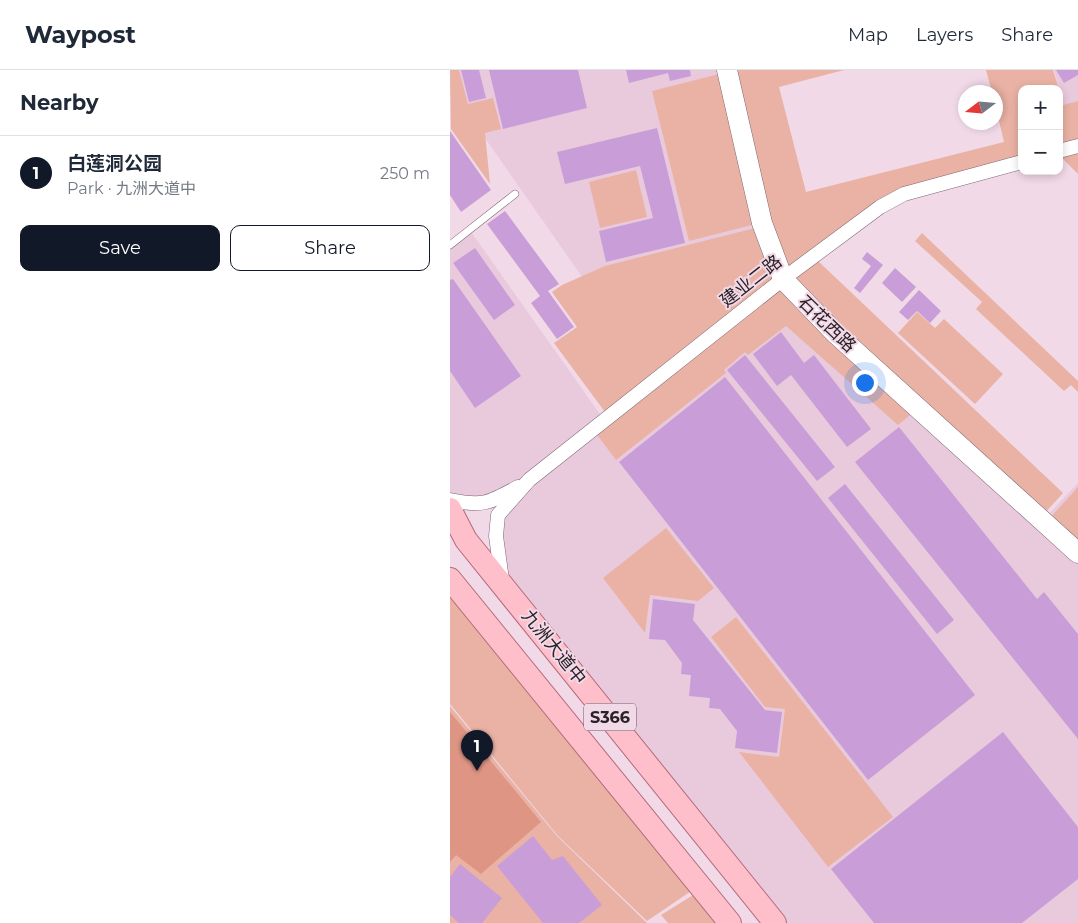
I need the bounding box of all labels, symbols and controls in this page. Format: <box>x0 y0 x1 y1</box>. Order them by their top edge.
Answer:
text: Waypost <box>25 20 136 49</box>
text: Map <box>848 24 888 46</box>
text: Layers <box>916 24 973 46</box>
text: Share <box>1001 24 1053 46</box>
north arrow <box>958 85 1003 130</box>
map controls <box>1018 85 1063 175</box>
button: + <box>1018 85 1063 130</box>
text: Nearby <box>20 90 99 115</box>
button: − <box>1018 130 1063 175</box>
text: 白莲洞公园 <box>67 152 162 175</box>
text: 1 <box>33 164 39 183</box>
text: 250 m <box>380 164 430 183</box>
text: Park · 九洲大道中 <box>67 179 196 198</box>
button: Save <box>20 225 220 271</box>
button: Share <box>230 225 430 271</box>
street label: 建业二路 <box>716 250 786 312</box>
street label: 石花西路 <box>793 291 861 357</box>
your location <box>852 370 878 396</box>
street label: 九洲大道中 <box>517 605 591 689</box>
road number: S366 <box>584 704 636 730</box>
pin: 1 <box>461 730 493 771</box>

